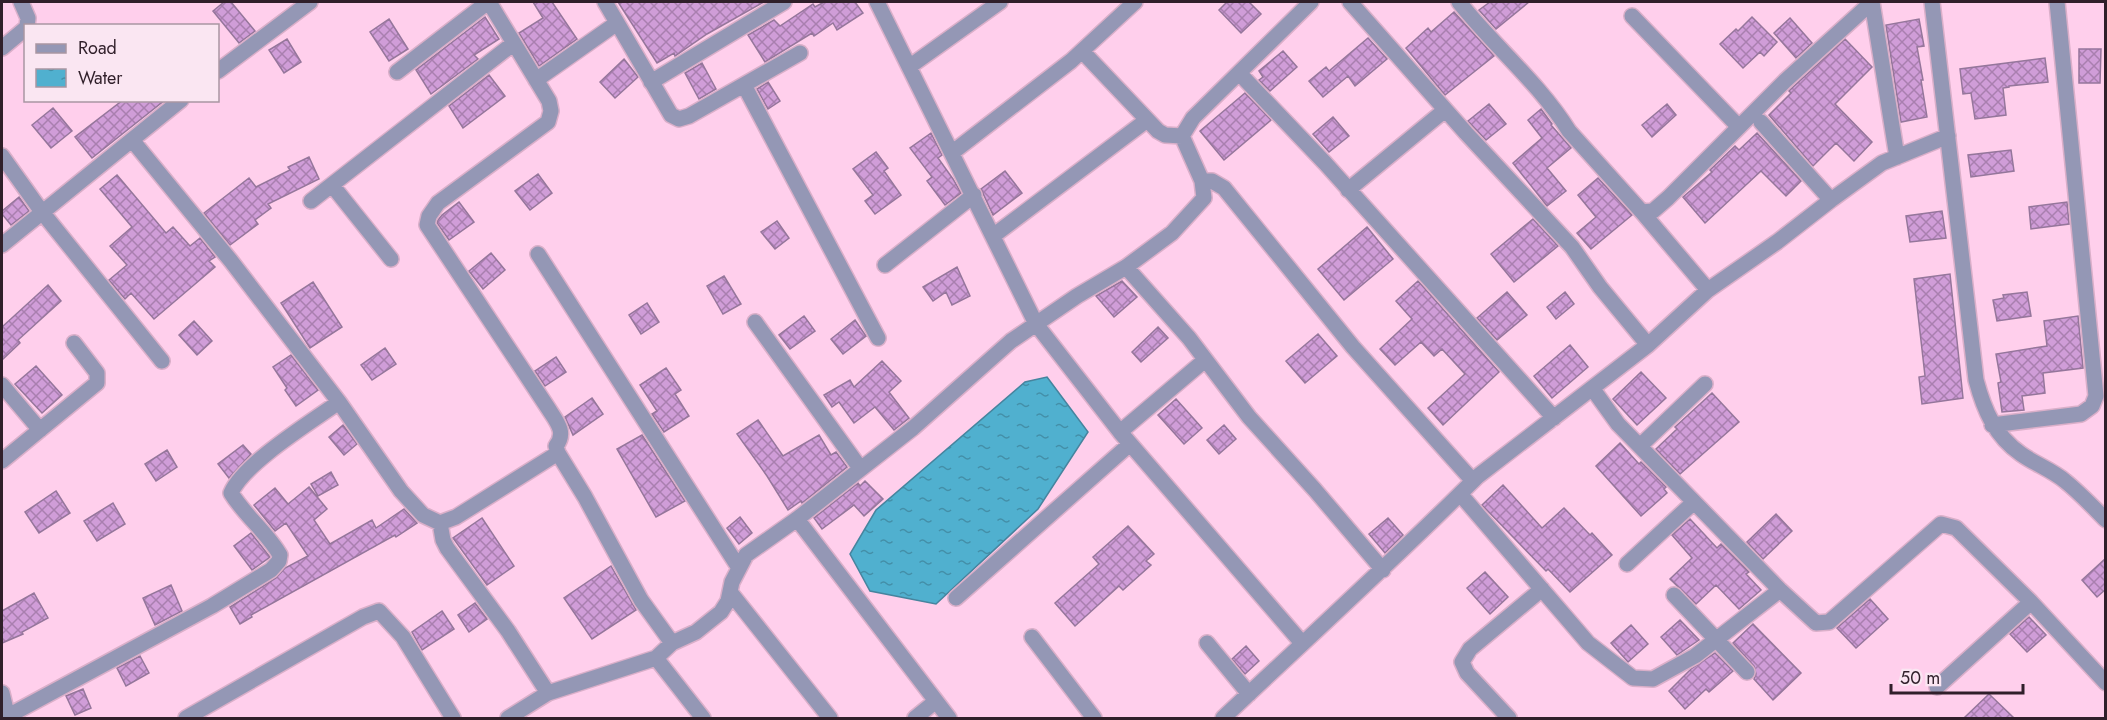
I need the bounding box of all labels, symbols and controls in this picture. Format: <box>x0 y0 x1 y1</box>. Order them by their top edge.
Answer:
legend <box>24 24 219 102</box>
text: Road <box>78 35 117 61</box>
text: Water <box>78 65 123 91</box>
scale bar <box>1891 657 2023 695</box>
text: 50 m <box>1900 665 1940 691</box>

